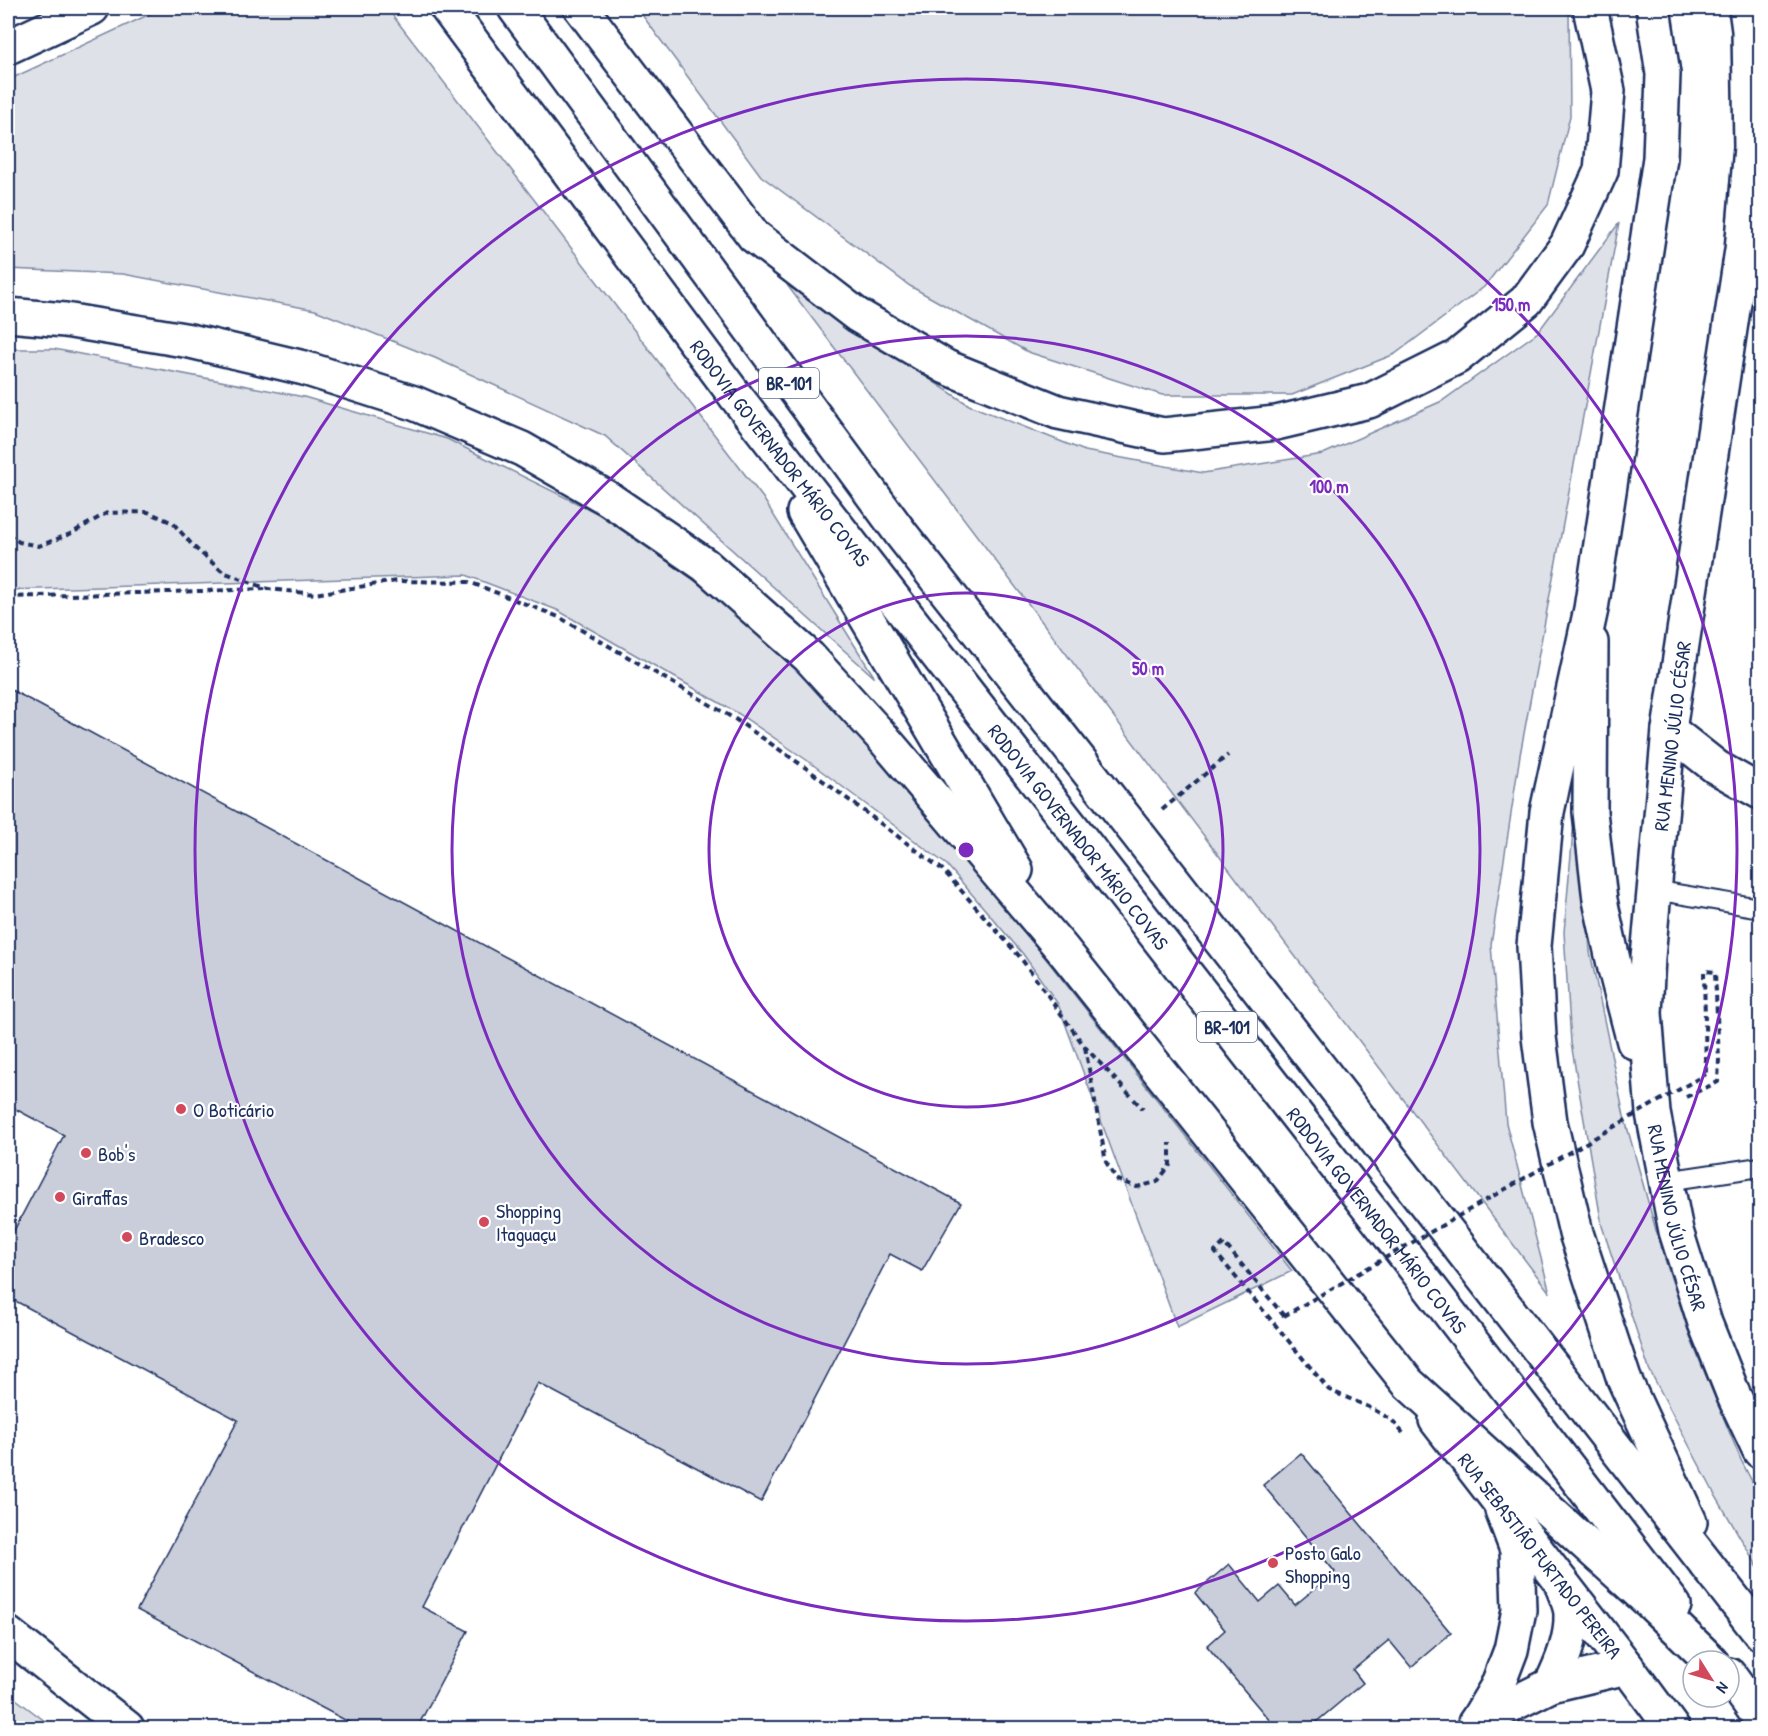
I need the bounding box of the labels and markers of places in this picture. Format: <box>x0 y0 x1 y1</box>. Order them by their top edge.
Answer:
centre of rings <box>956 840 976 860</box>
place label: O Boticário <box>193 1096 274 1123</box>
marker: O Boticário <box>174 1102 188 1116</box>
place label: Bob's <box>98 1140 136 1167</box>
marker: Bob's <box>79 1146 93 1160</box>
place label: Giraffas <box>72 1184 128 1211</box>
marker: Giraffas <box>53 1190 67 1204</box>
place label: Shopping Itaguaçu <box>496 1197 561 1247</box>
marker: Shopping Itaguaçu <box>477 1215 491 1229</box>
place label: Bradesco <box>139 1224 204 1251</box>
marker: Bradesco <box>120 1230 134 1244</box>
place label: Posto Galo Shopping <box>1285 1539 1361 1589</box>
marker: Posto Galo Shopping <box>1266 1556 1280 1570</box>

